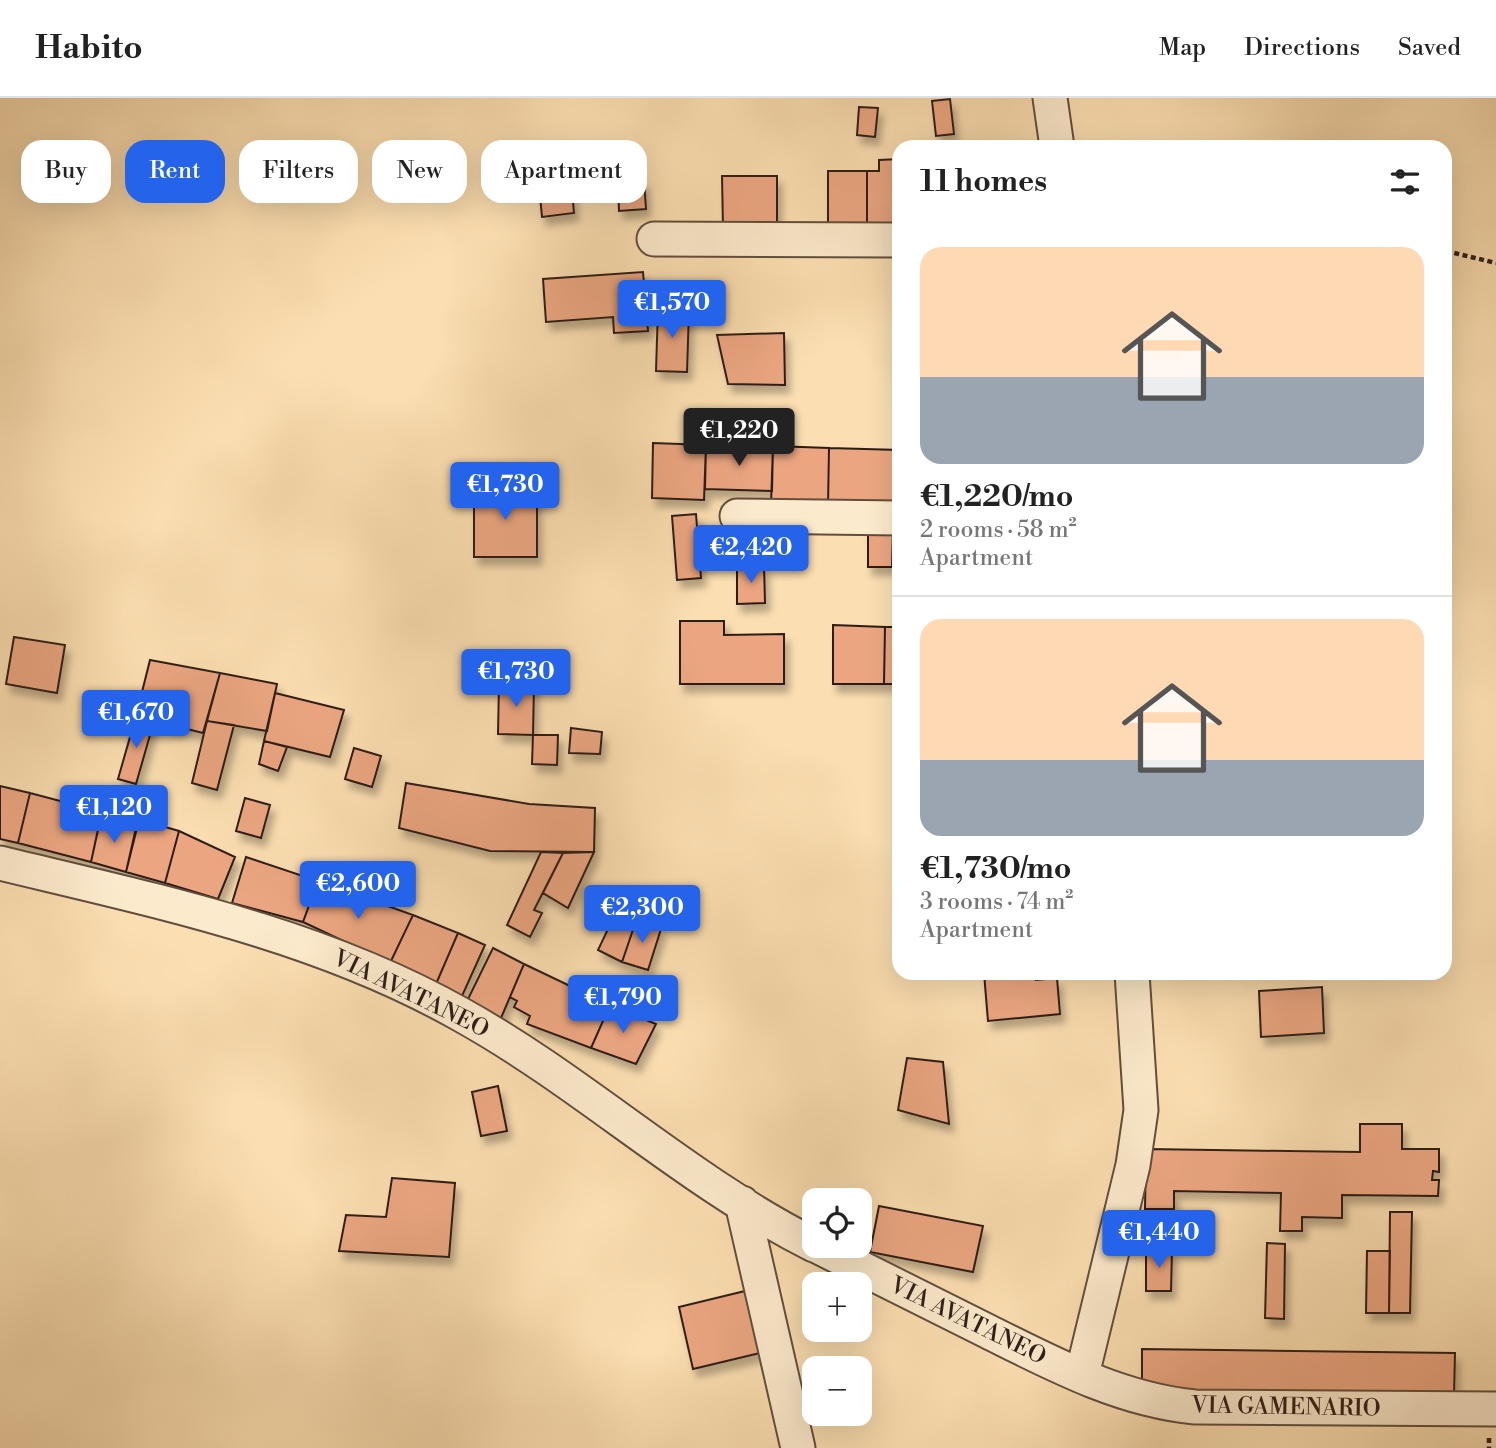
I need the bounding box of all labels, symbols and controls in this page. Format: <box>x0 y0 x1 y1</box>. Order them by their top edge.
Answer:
text: Habito <box>35 28 143 69</box>
text: Map <box>1159 33 1206 63</box>
text: Directions <box>1244 33 1360 63</box>
text: Saved <box>1398 33 1461 63</box>
chip: Buy <box>21 140 111 203</box>
chip: Rent <box>125 140 225 203</box>
chip: Filters <box>239 140 358 203</box>
chip: New <box>372 140 467 203</box>
chip: Apartment <box>481 140 647 203</box>
text: 11 homes <box>920 163 1047 201</box>
icon: filters <box>1386 163 1424 201</box>
pin: €1,570 <box>615 280 729 340</box>
text: €1,570 <box>634 289 710 317</box>
icon: home <box>1109 293 1235 419</box>
pin: €1,220 <box>682 408 796 468</box>
text: €1,220 <box>700 417 778 445</box>
pin: €1,730 <box>448 462 562 522</box>
text: €1,730 <box>466 471 544 499</box>
text: €1,220/mo <box>920 478 1074 516</box>
text: 2 rooms · 58 m² <box>920 516 1077 544</box>
pin: €2,420 <box>694 526 808 585</box>
text: €2,420 <box>710 534 792 562</box>
text: Apartment <box>920 544 1033 572</box>
pin: €1,730 <box>459 650 573 709</box>
text: €1,730 <box>477 658 555 686</box>
icon: home <box>1109 665 1235 791</box>
pin: €1,670 <box>79 690 193 750</box>
text: €1,670 <box>98 699 174 727</box>
pin: €1,120 <box>57 786 171 845</box>
text: €1,120 <box>76 794 152 822</box>
text: €1,730/mo <box>920 850 1071 888</box>
pin: €2,600 <box>301 862 415 921</box>
text: €2,600 <box>316 870 400 898</box>
pin: €2,300 <box>585 886 699 945</box>
text: 3 rooms · 74 m² <box>920 888 1073 916</box>
text: €2,300 <box>600 894 684 922</box>
text: Apartment <box>920 916 1033 944</box>
street label: VIA AVATANEO <box>328 944 494 1044</box>
pin: €1,790 <box>566 976 680 1035</box>
text: €1,790 <box>584 984 662 1012</box>
map controls <box>802 1188 872 1426</box>
button: locate <box>802 1188 872 1258</box>
pin: €1,440 <box>1102 1210 1216 1270</box>
text: €1,440 <box>1118 1219 1200 1247</box>
street label: VIA AVATANEO <box>885 1271 1051 1371</box>
button: + <box>802 1272 872 1342</box>
button: − <box>802 1356 872 1426</box>
street label: VIA GAMENARIO <box>1190 1391 1381 1423</box>

